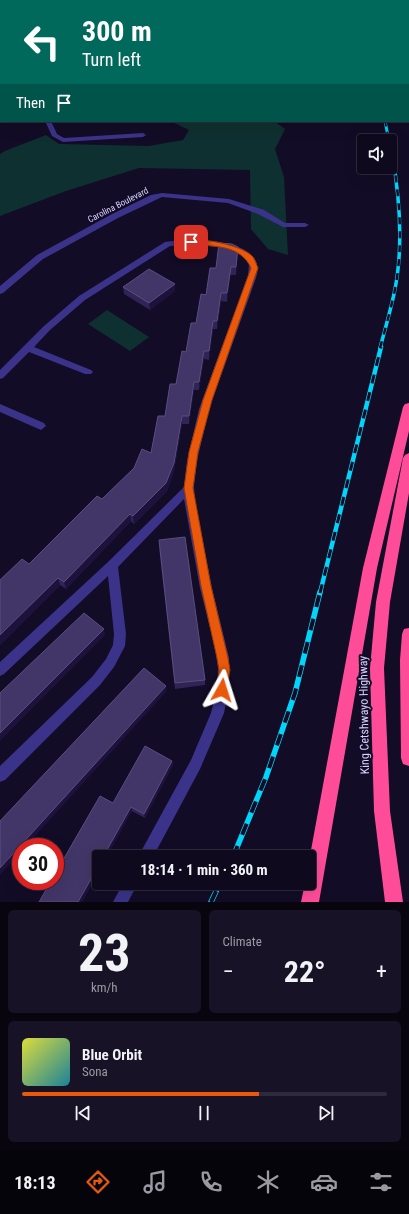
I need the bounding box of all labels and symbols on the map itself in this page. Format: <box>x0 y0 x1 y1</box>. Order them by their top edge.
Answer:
street label: Carolina Boulevard <box>86 185 150 225</box>
pin <box>174 225 208 259</box>
street label: King Cetshwayo Highway <box>356 656 372 774</box>
position arrow <box>201 669 243 711</box>
speed limit sign: 30 <box>12 838 64 890</box>

